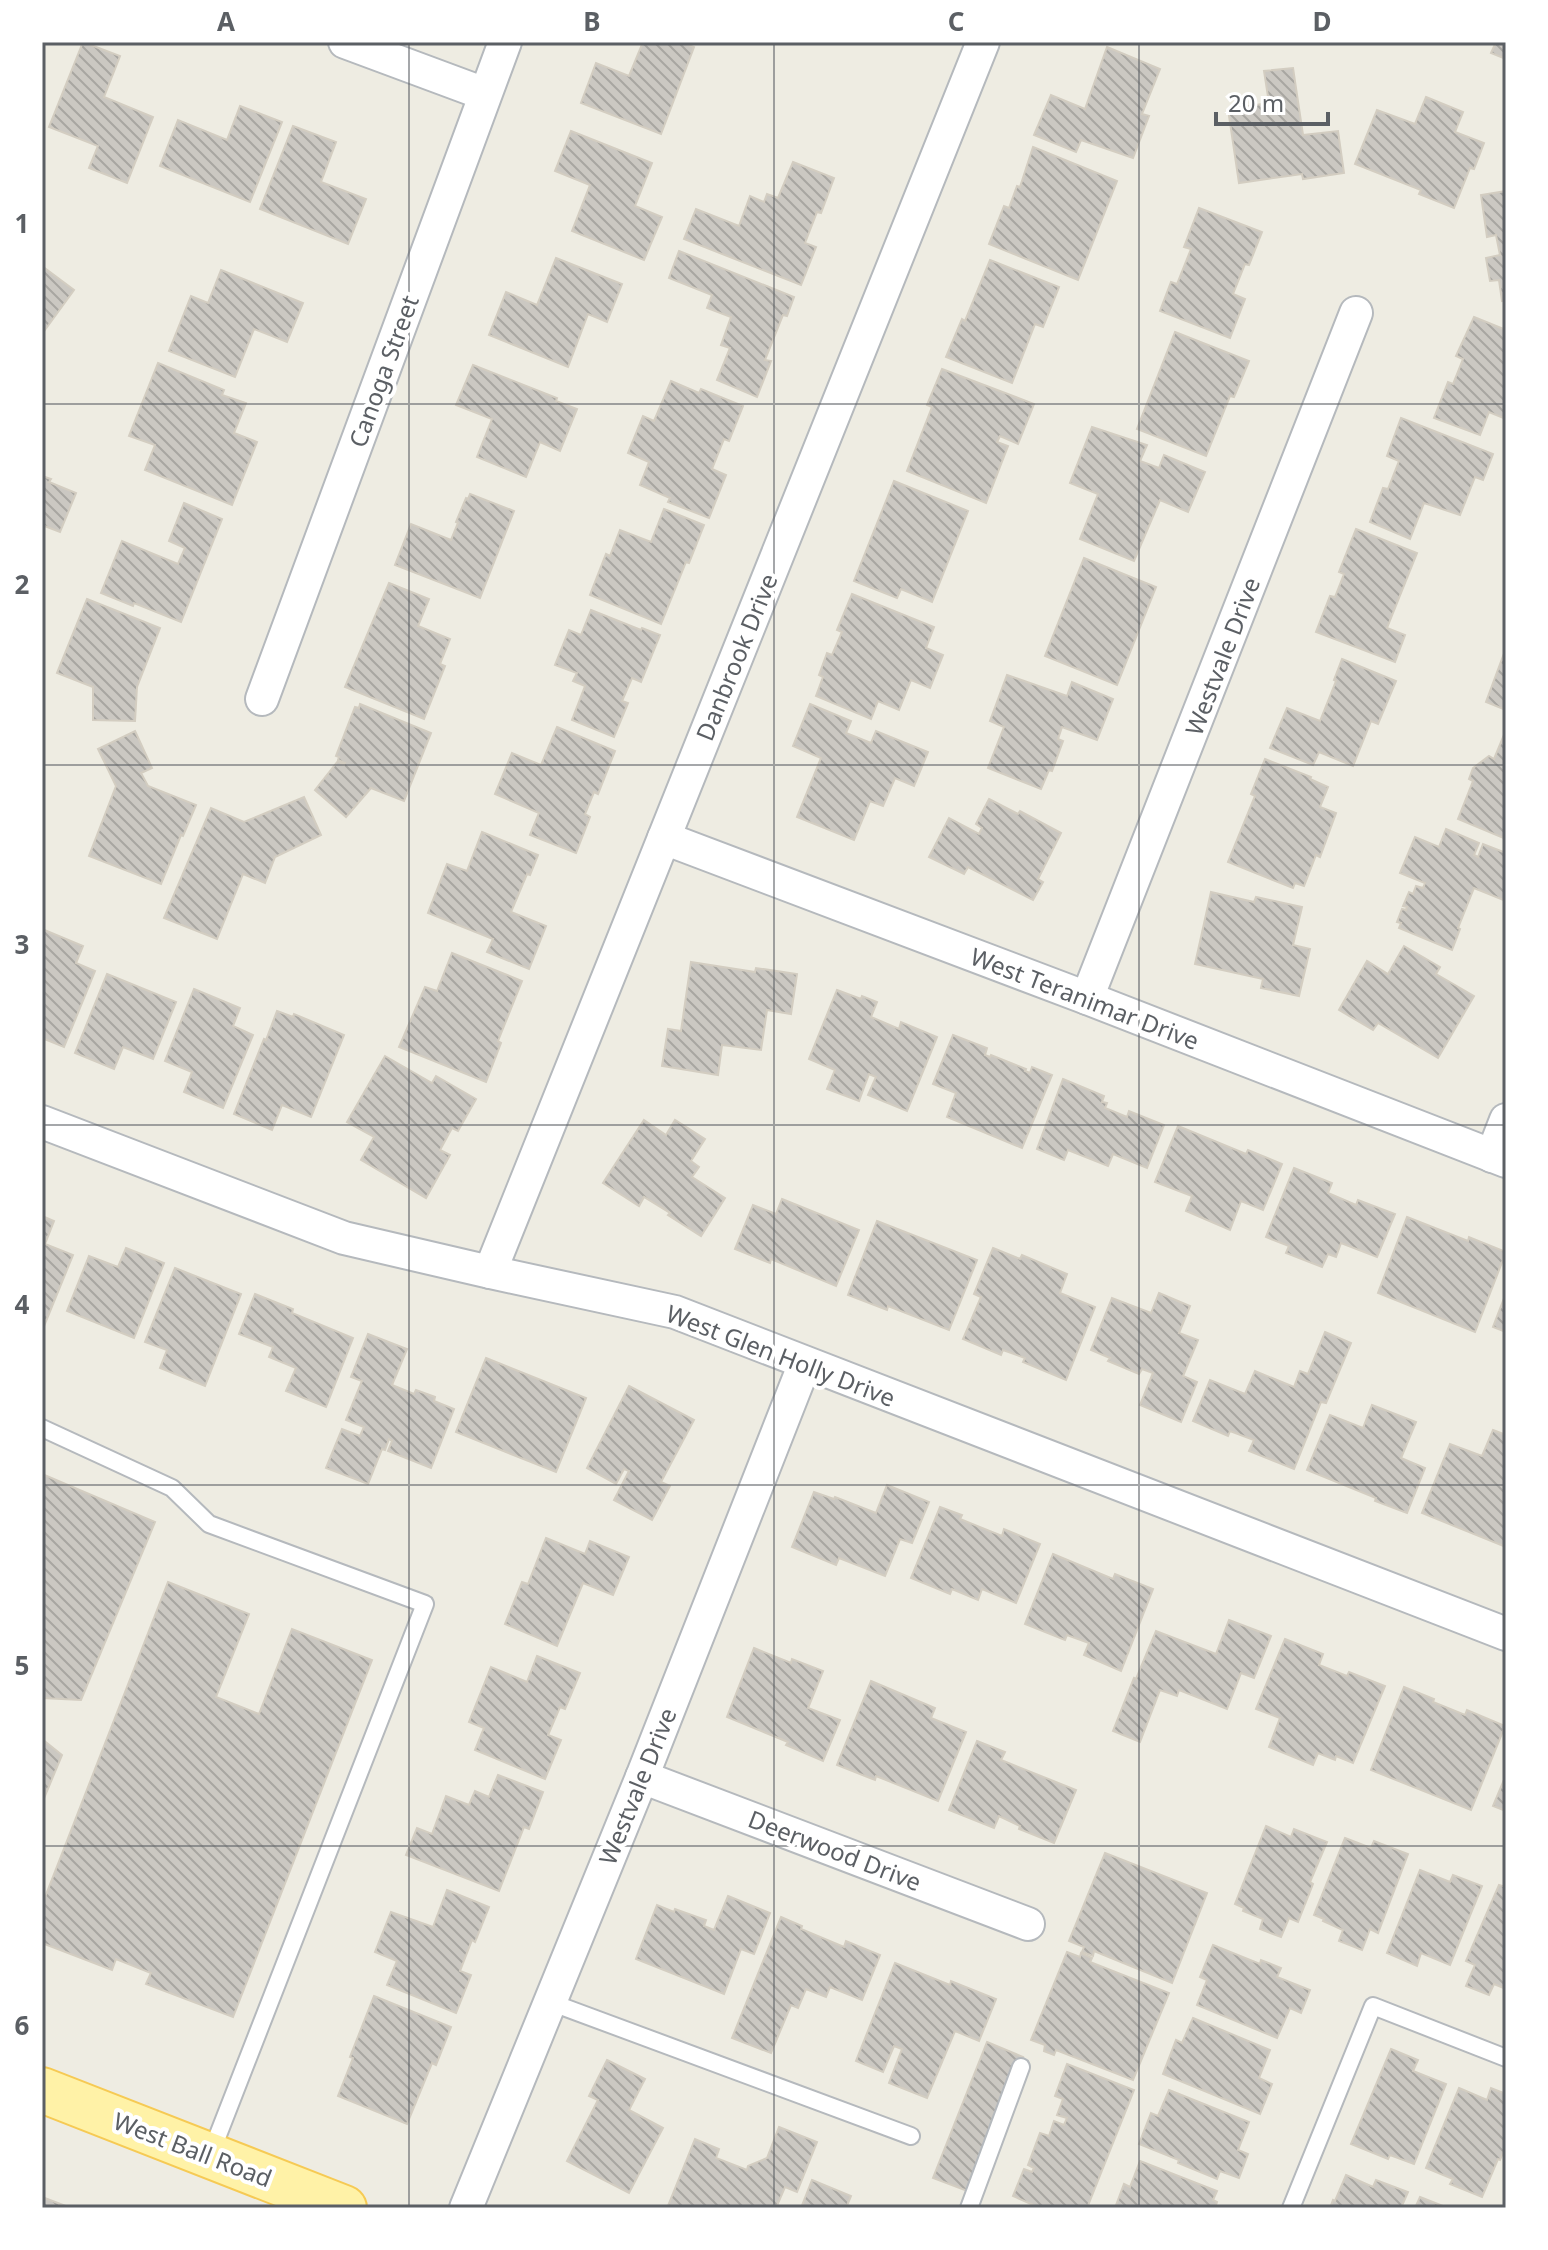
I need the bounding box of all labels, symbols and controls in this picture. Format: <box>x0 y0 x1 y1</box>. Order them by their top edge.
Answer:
text: A <box>217 3 235 39</box>
text: B <box>583 3 601 39</box>
text: C <box>948 3 964 39</box>
text: D <box>1312 3 1332 39</box>
scale bar <box>1216 76 1328 126</box>
text: 20 m <box>1228 86 1284 119</box>
text: 1 <box>15 205 29 241</box>
street label: Canoga Street <box>340 290 426 452</box>
text: 2 <box>15 566 30 602</box>
street label: Danbrook Drive <box>687 569 785 745</box>
street label: Westvale Drive <box>1177 572 1267 740</box>
text: 3 <box>15 926 29 962</box>
street label: West Teranimar Drive <box>966 939 1204 1057</box>
text: 4 <box>15 1286 30 1322</box>
street label: West Glen Holly Drive <box>662 1296 900 1414</box>
text: 5 <box>15 1647 29 1683</box>
street label: Westvale Drive <box>591 1703 683 1869</box>
street label: Deerwood Drive <box>744 1802 926 1898</box>
text: 6 <box>15 2007 30 2043</box>
street label: West Ball Road <box>109 2104 277 2194</box>

